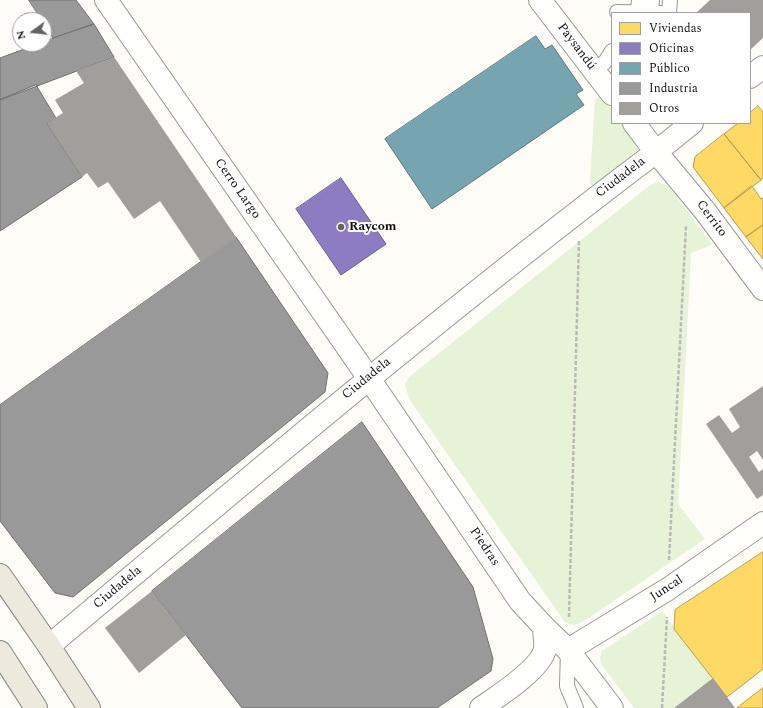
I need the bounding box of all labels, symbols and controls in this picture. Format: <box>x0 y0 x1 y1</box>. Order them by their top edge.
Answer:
north arrow <box>12 12 52 52</box>
legend <box>611 12 751 124</box>
text: Viviendas <box>649 19 702 38</box>
street label: Paysandú <box>553 20 599 74</box>
text: N <box>12 28 30 42</box>
text: Oficinas <box>649 39 694 58</box>
text: Público <box>649 59 690 78</box>
text: Industria <box>649 79 698 98</box>
text: Otros <box>649 99 679 118</box>
street label: Ciudadela <box>593 154 649 202</box>
street label: Cerro Largo <box>211 156 263 222</box>
street label: Cerrito <box>692 198 730 240</box>
place label: Raycom <box>349 219 396 235</box>
marker: Raycom <box>336 222 346 232</box>
street label: Ciudadela <box>339 355 395 403</box>
street label: Piedras <box>465 525 503 569</box>
street label: Ciudadela <box>91 563 145 613</box>
street label: Juncal <box>648 573 686 605</box>

